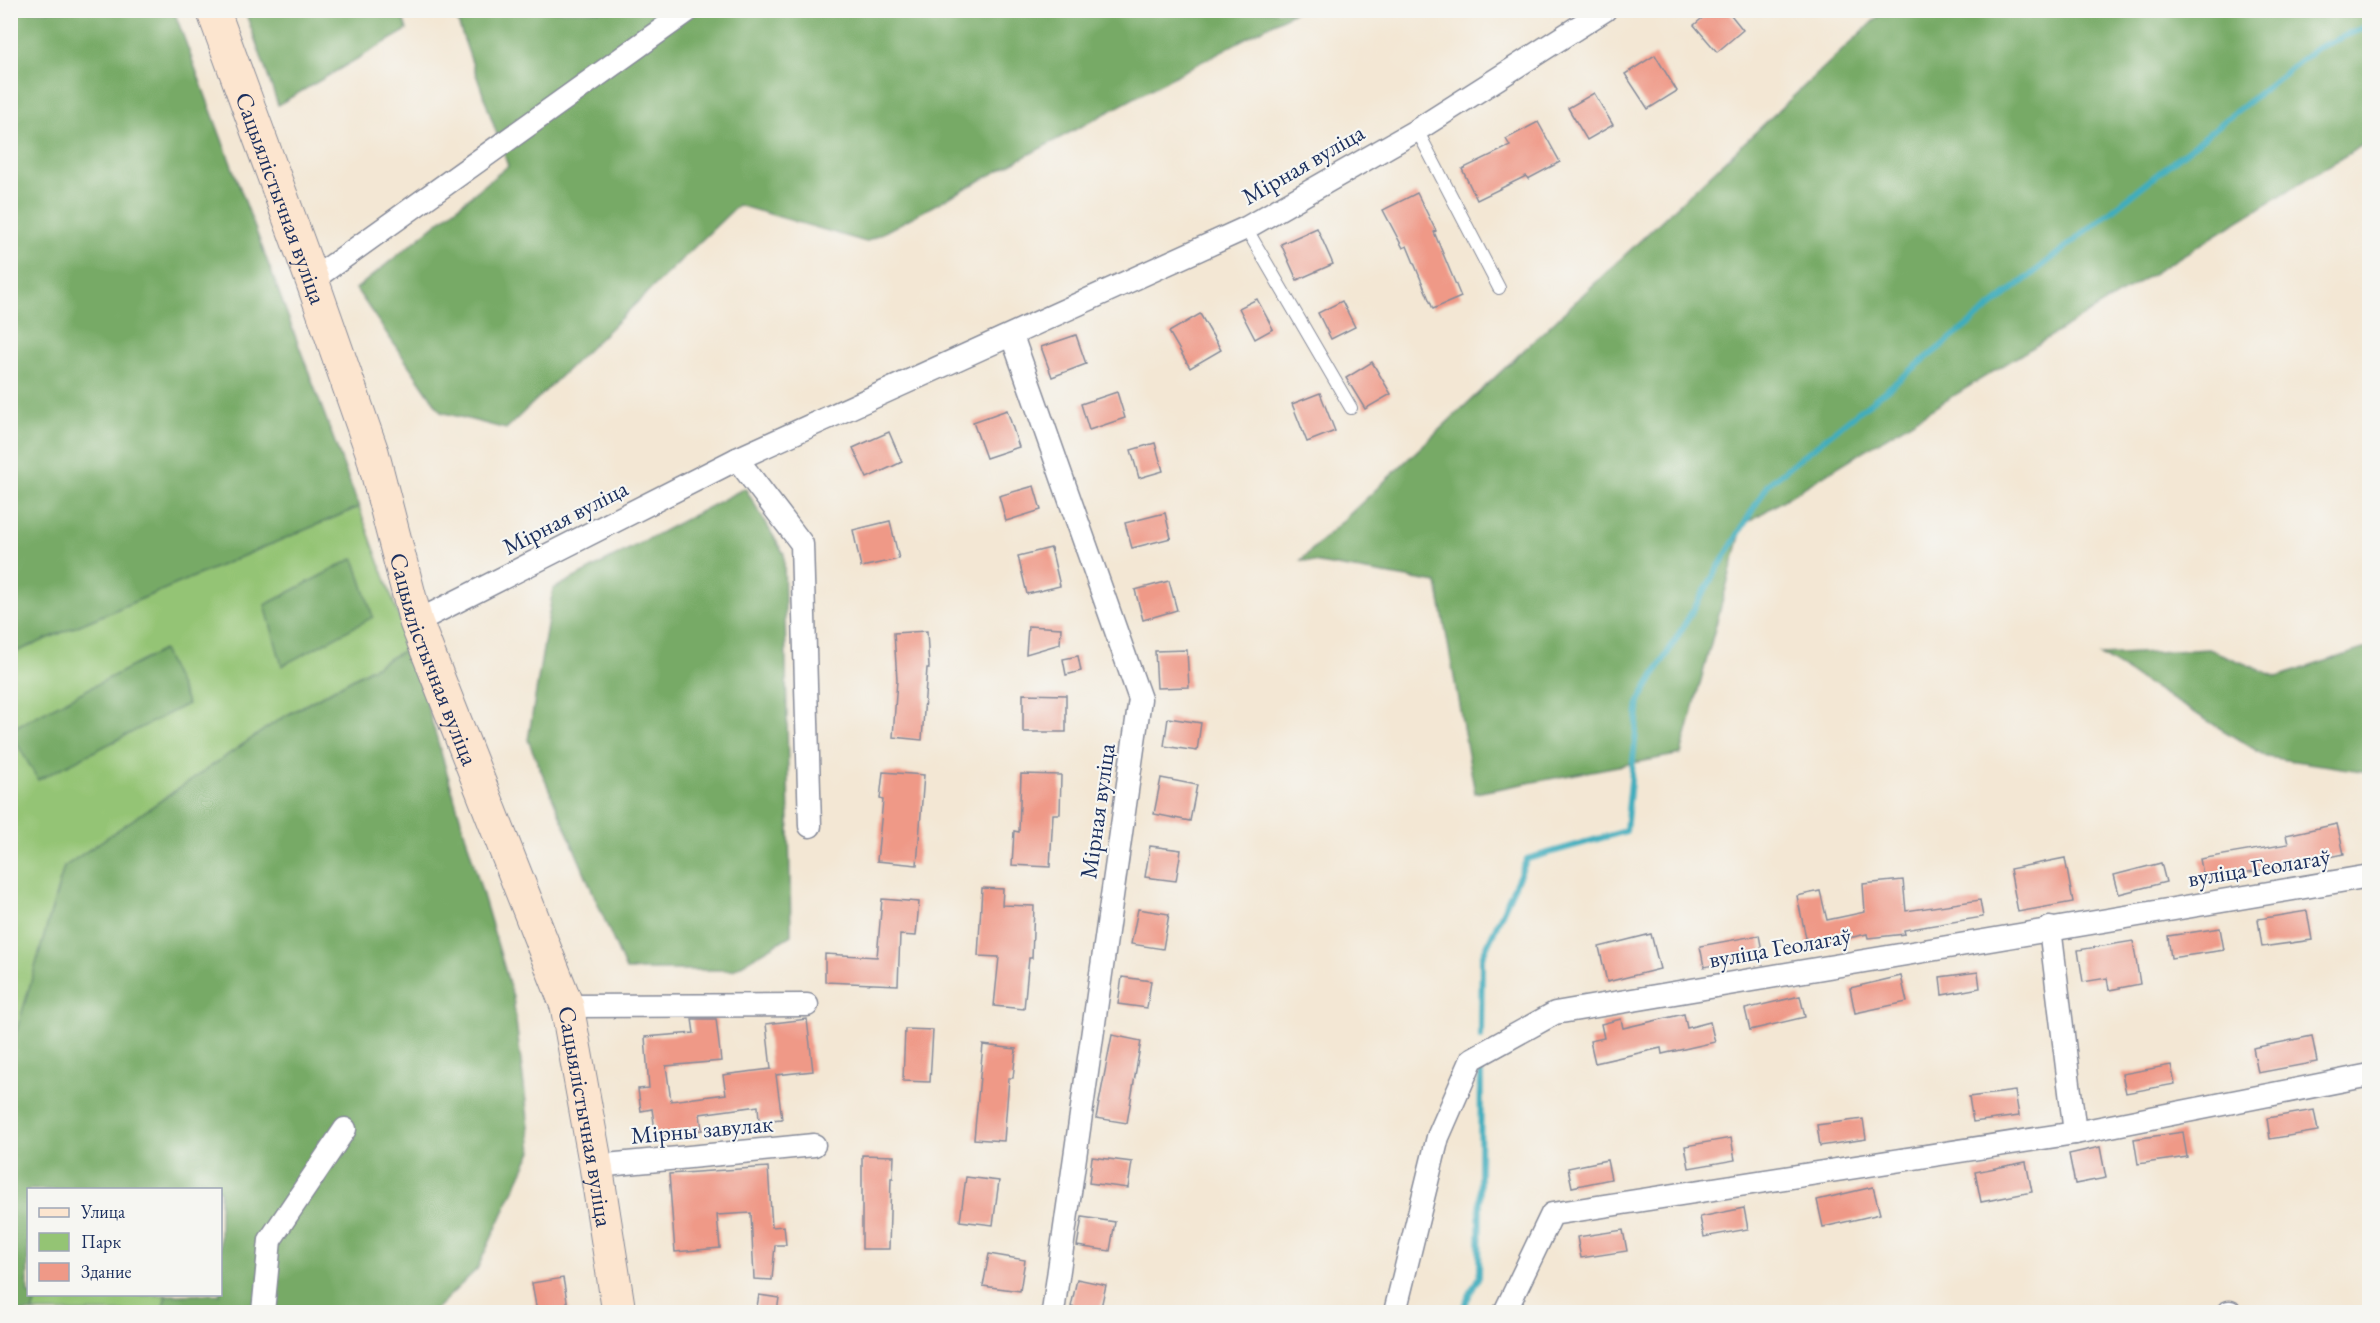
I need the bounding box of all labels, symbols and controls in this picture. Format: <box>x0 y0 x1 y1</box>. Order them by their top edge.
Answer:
street label: Сацыялістычная вуліца <box>229 87 335 308</box>
street label: Мірная вуліца <box>1236 116 1370 212</box>
street label: Мірная вуліца <box>497 472 633 562</box>
street label: Сацыялістычная вуліца <box>383 549 486 770</box>
street label: Мірная вуліца <box>1072 741 1122 881</box>
street label: вуліца Геолагаў <box>2185 840 2333 894</box>
street label: вуліца Геолагаў <box>1706 919 1854 975</box>
street label: Сацыялістычная вуліца <box>552 1003 621 1229</box>
street label: Мірны завулак <box>629 1107 775 1151</box>
legend <box>27 1188 222 1296</box>
text: Улица <box>80 1200 126 1223</box>
text: Парк <box>81 1230 121 1253</box>
text: Здание <box>81 1260 131 1283</box>

